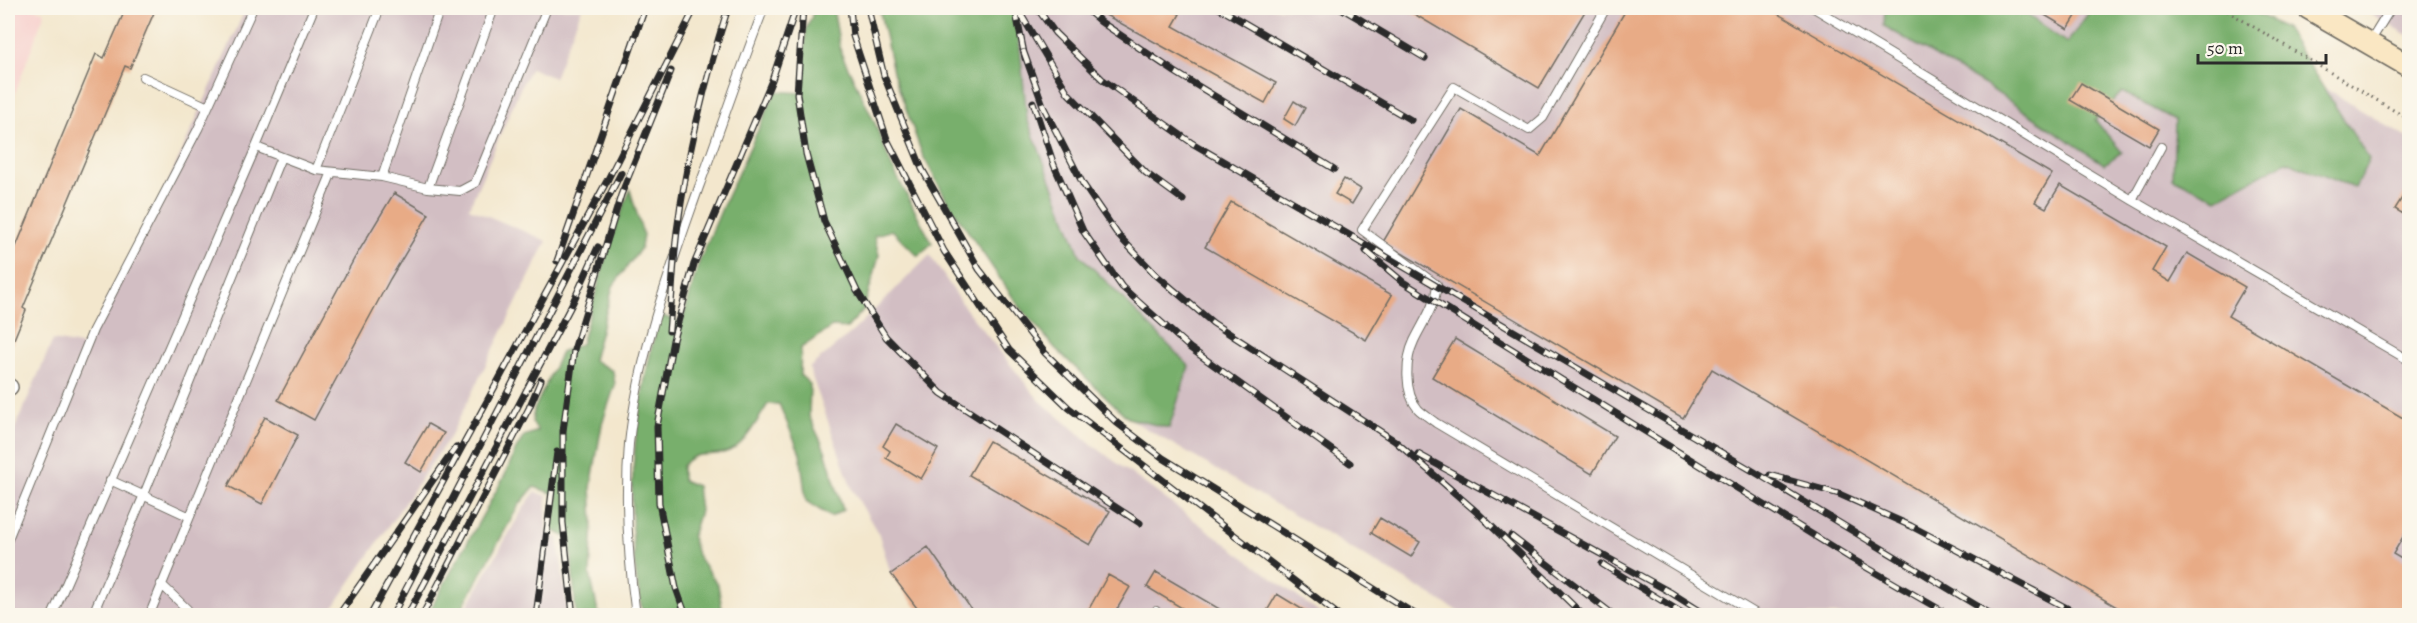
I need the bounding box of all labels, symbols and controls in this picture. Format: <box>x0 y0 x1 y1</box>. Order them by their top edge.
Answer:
scale bar <box>2198 27 2326 65</box>
text: 50 m <box>2207 36 2243 60</box>

